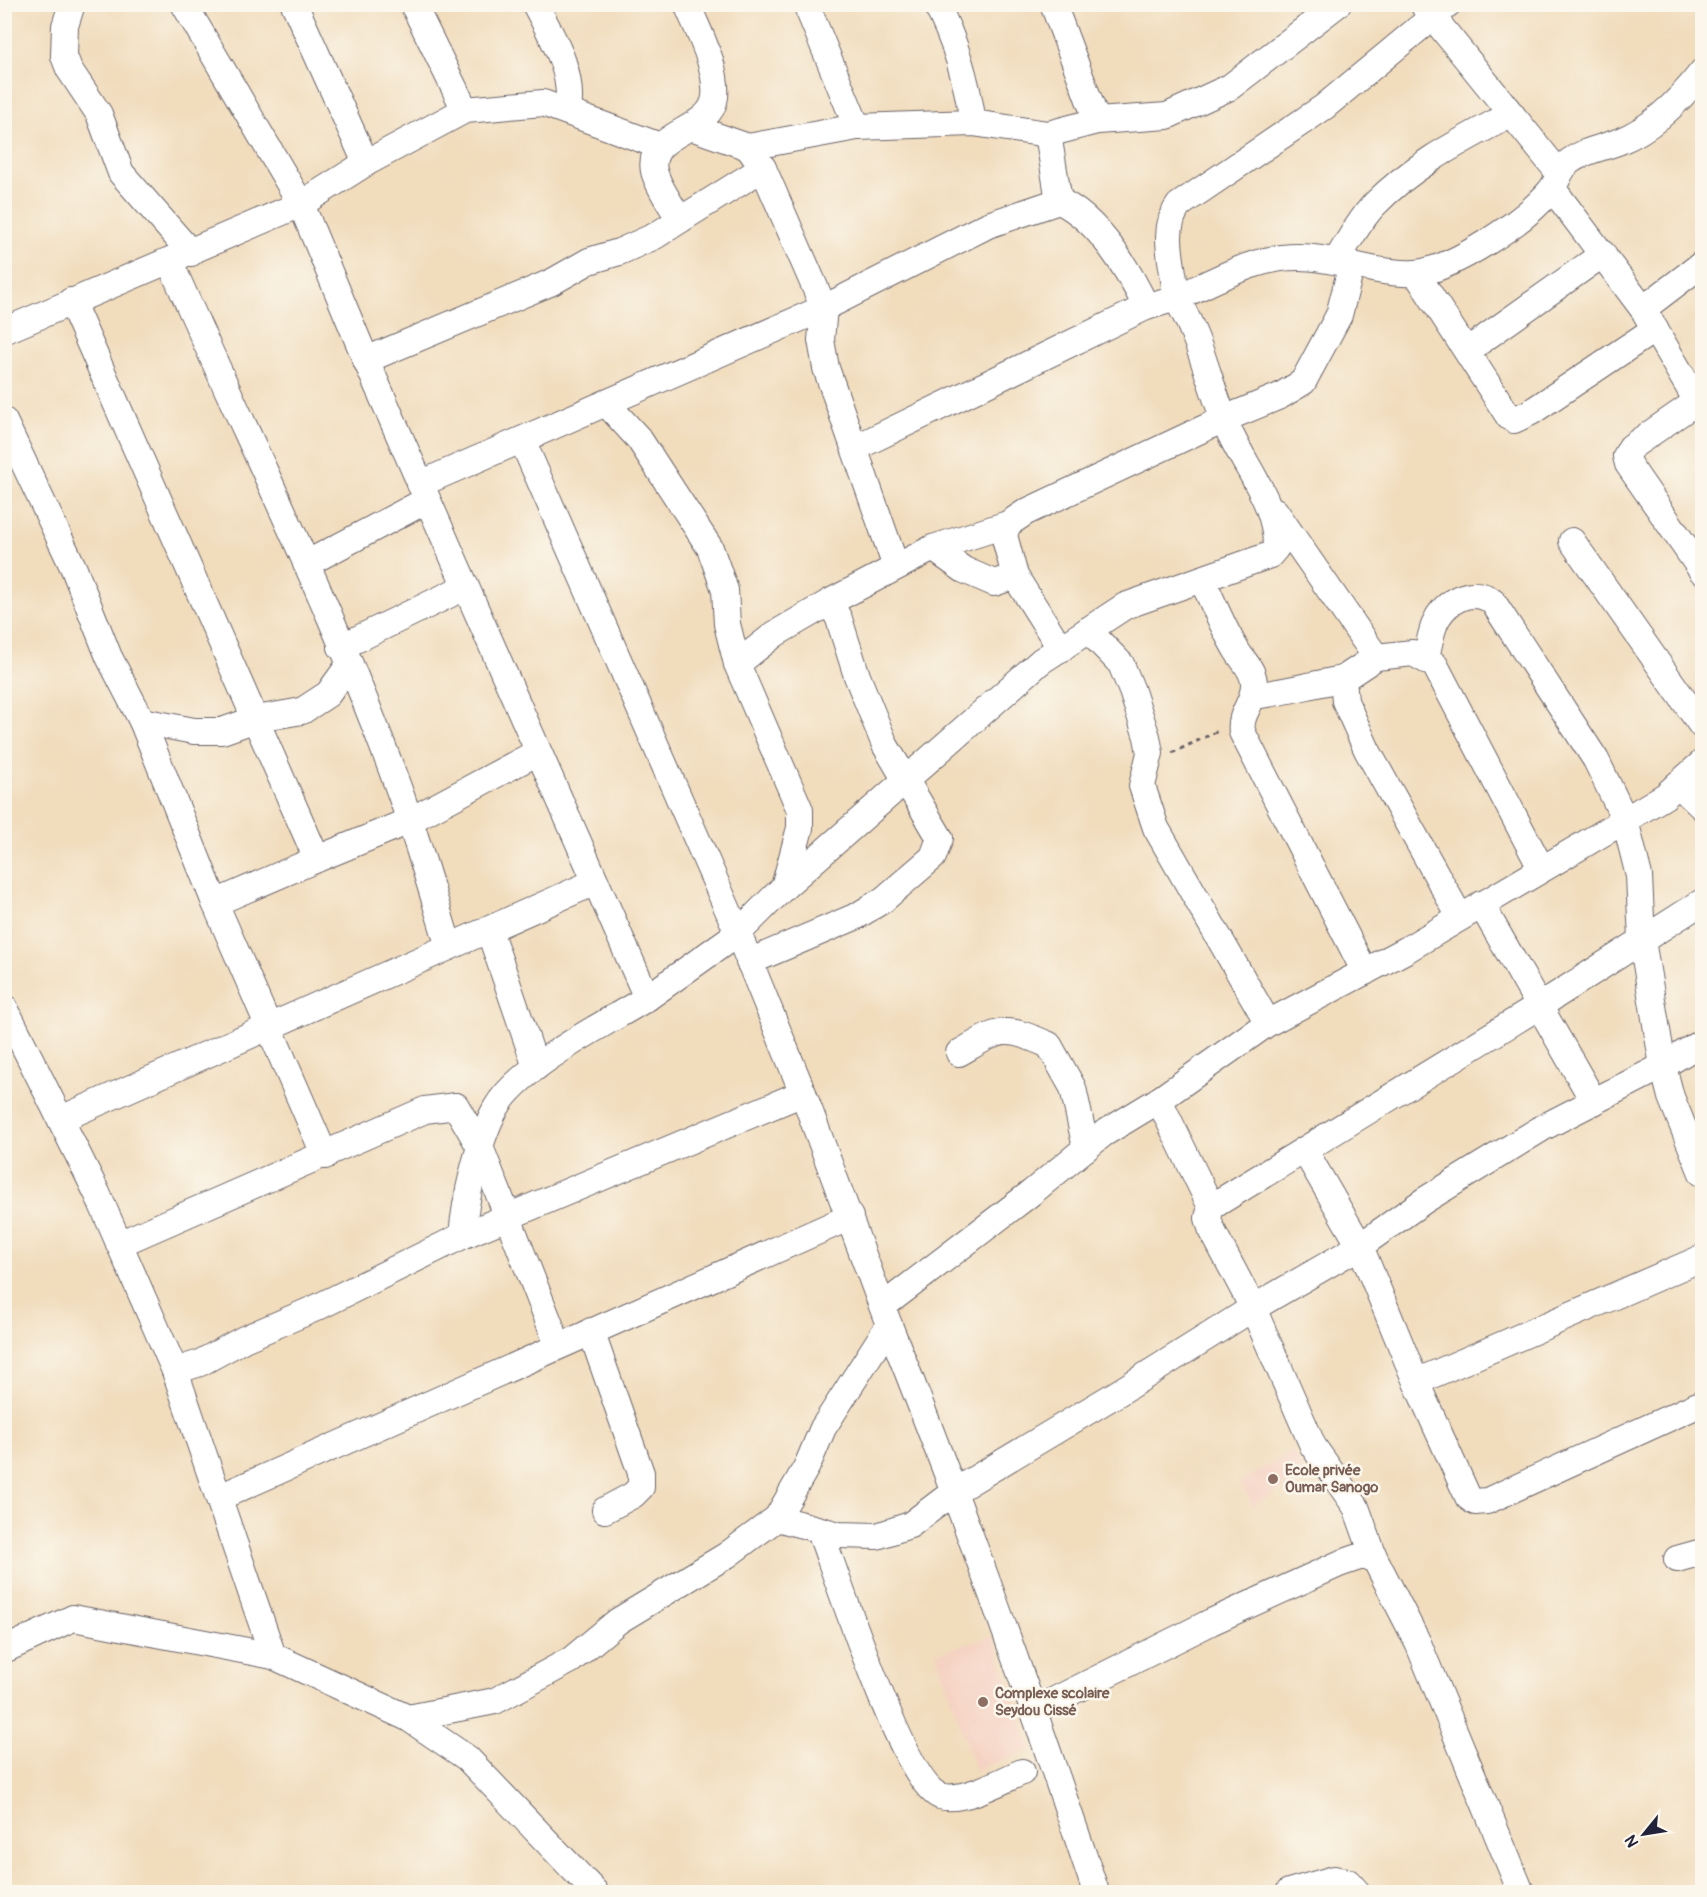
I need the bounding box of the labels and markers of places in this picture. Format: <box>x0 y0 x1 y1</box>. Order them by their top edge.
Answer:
place label: Ecole privée Oumar Sanogo <box>1285 1461 1378 1497</box>
marker: Ecole privée Oumar Sanogo <box>1266 1472 1280 1486</box>
place label: Complexe scolaire Seydou Cissé <box>995 1684 1110 1720</box>
marker: Complexe scolaire Seydou Cissé <box>976 1695 990 1709</box>

